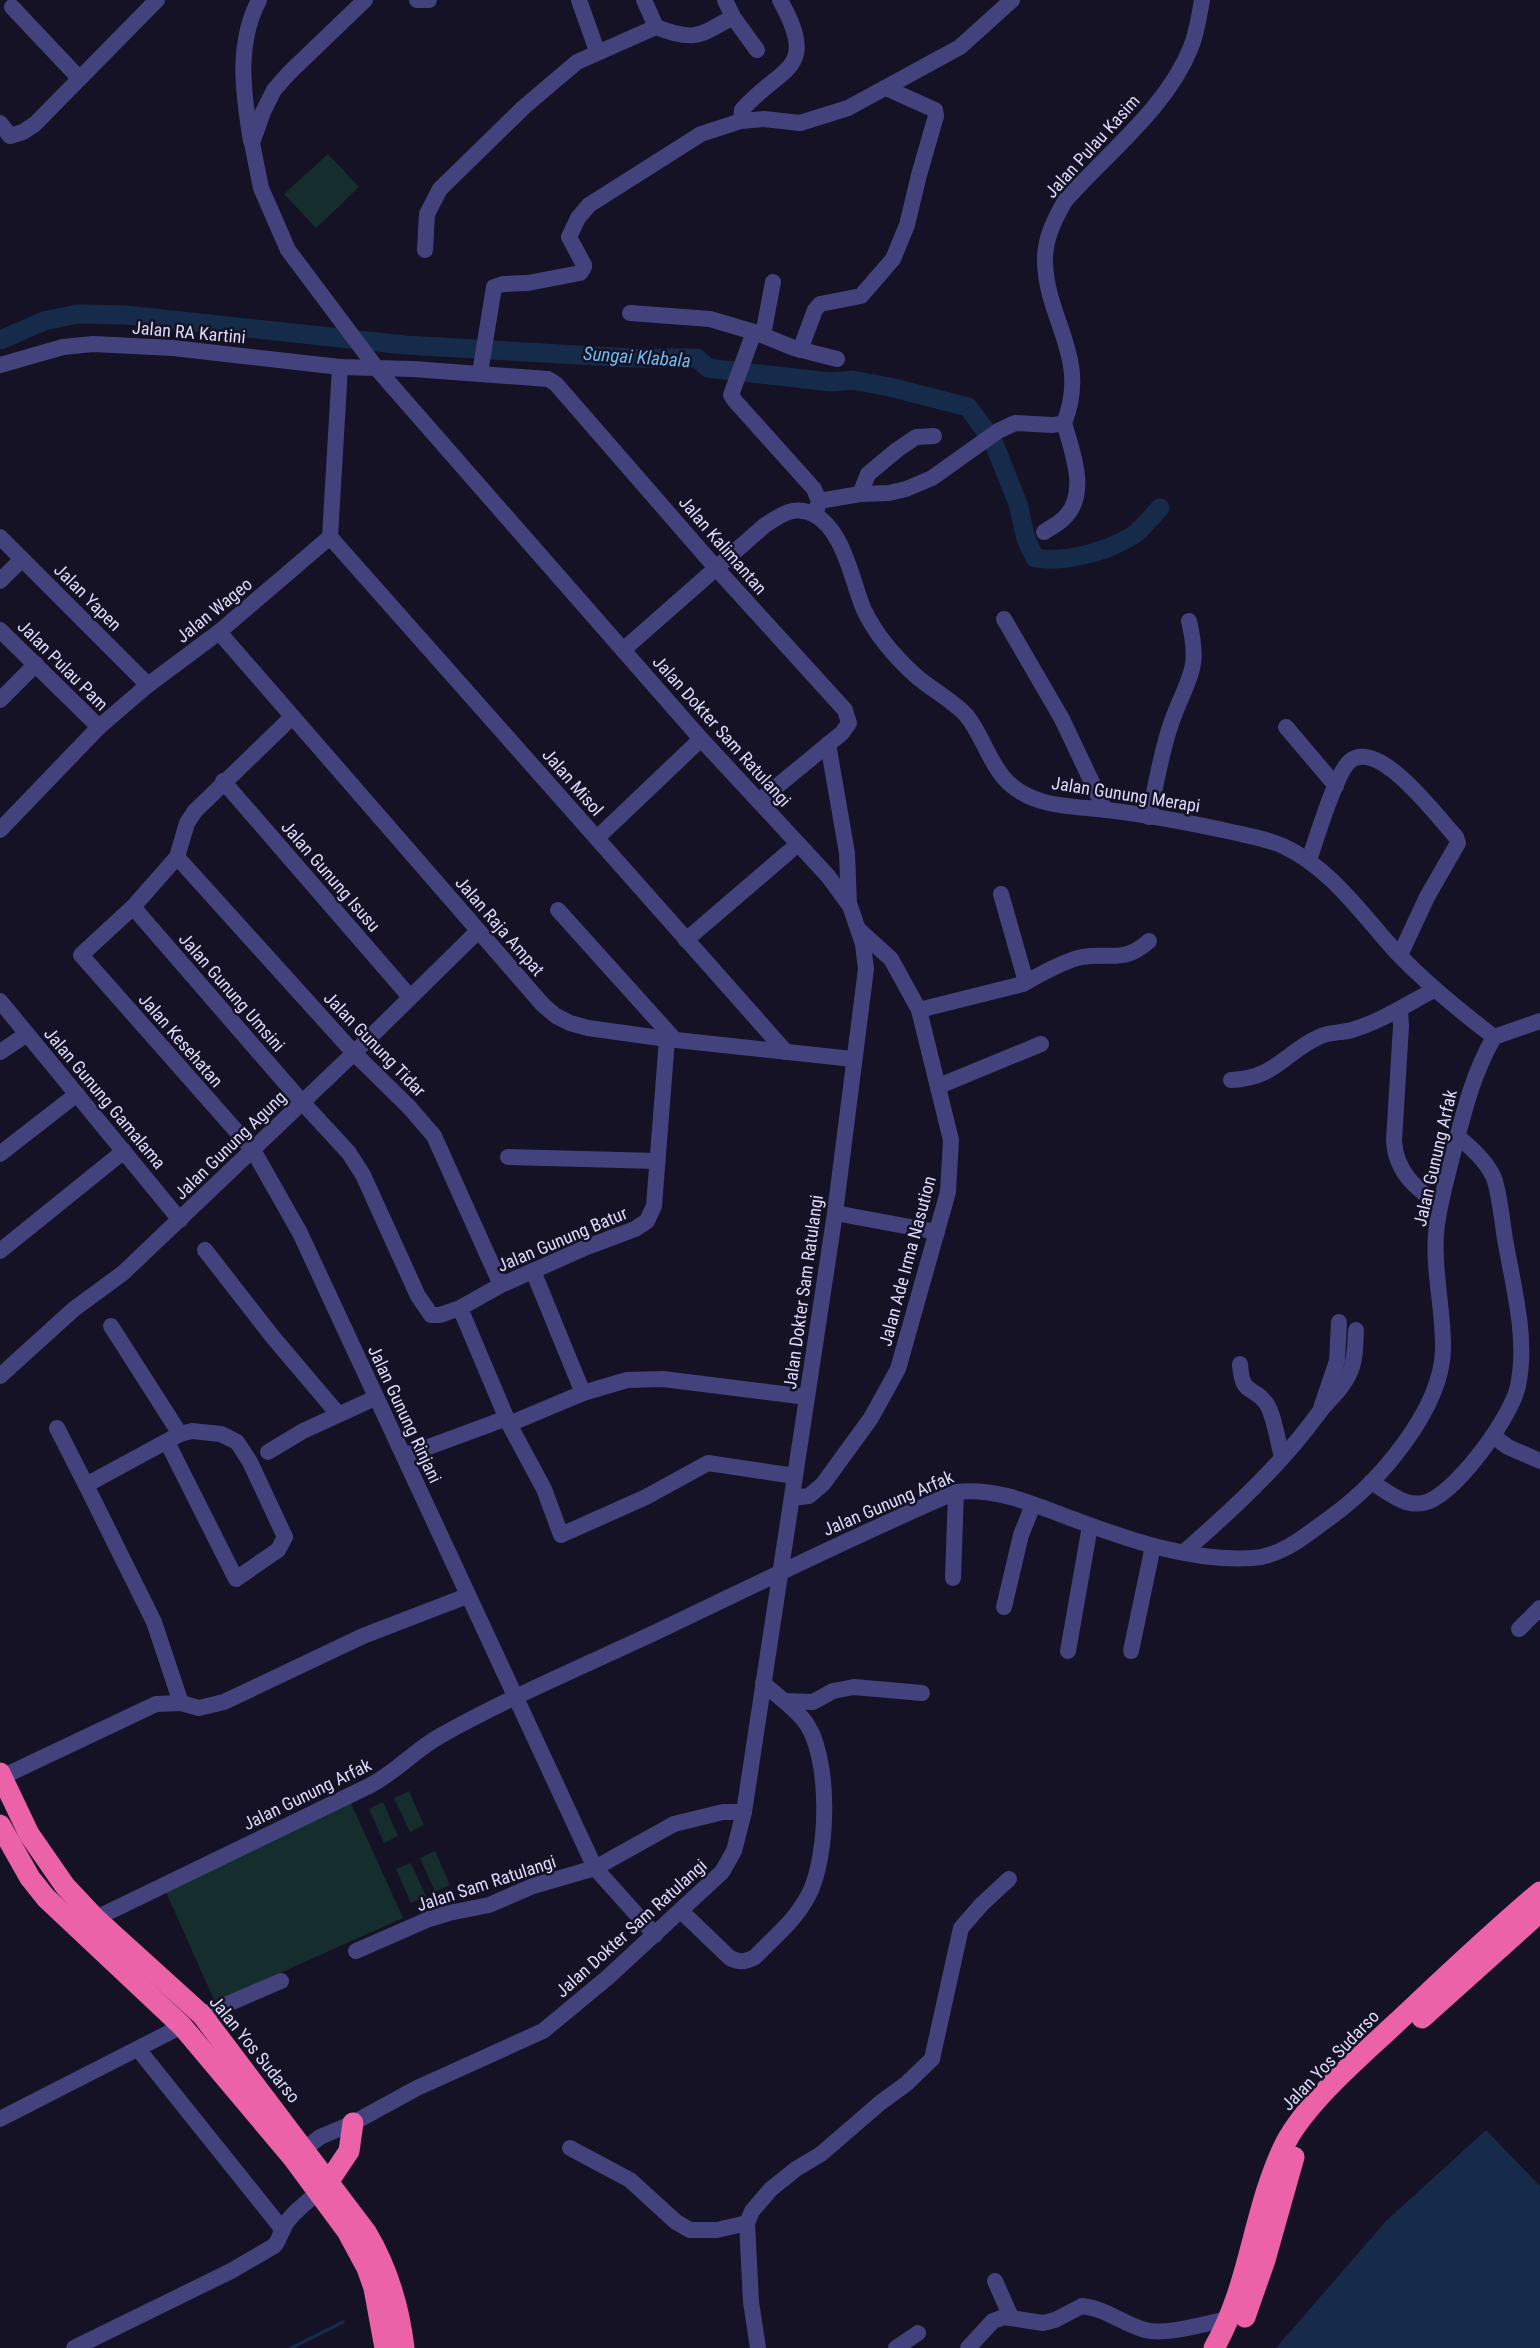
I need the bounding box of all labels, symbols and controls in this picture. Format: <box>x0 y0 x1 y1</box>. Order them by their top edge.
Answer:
street label: Jalan Pulau Kasim <box>1040 90 1144 202</box>
street label: Jalan RA Kartini <box>131 317 247 347</box>
water label: Sungai Klabala <box>582 342 692 372</box>
street label: Jalan Kalimantan <box>675 492 771 598</box>
street label: Jalan Yapen <box>50 559 126 635</box>
street label: Jalan Wageo <box>172 573 256 647</box>
street label: Jalan Pulau Pam <box>13 615 113 715</box>
street label: Jalan Dokter Sam Ratulangi <box>649 651 795 811</box>
street label: Jalan Misol <box>538 744 608 820</box>
street label: Jalan Gunung Merapi <box>1050 772 1202 816</box>
street label: Jalan Gunung Isusu <box>277 816 385 936</box>
street label: Jalan Raja Ampat <box>451 872 549 980</box>
street label: Jalan Gunung Umsini <box>175 928 289 1056</box>
street label: Jalan Gunung Tidar <box>320 987 431 1101</box>
street label: Jalan Kesehatan <box>135 989 227 1091</box>
street label: Jalan Gunung Gamalama <box>40 1023 170 1173</box>
street label: Jalan Gunung Agung <box>170 1086 290 1204</box>
street label: Jalan Gunung Arfak <box>1409 1088 1461 1228</box>
street label: Jalan Ade Irma Nasution <box>874 1174 940 1348</box>
street label: Jalan Dokter Sam Ratulangi <box>779 1193 827 1391</box>
street label: Jalan Gunung Batur <box>494 1202 631 1276</box>
street label: Jalan Gunung Rinjani <box>364 1342 446 1486</box>
street label: Jalan Gunung Arfak <box>820 1466 956 1540</box>
street label: Jalan Gunung Arfak <box>240 1754 374 1834</box>
street label: Jalan Sam Ratulangi <box>414 1851 558 1915</box>
street label: Jalan Dokter Sam Ratulangi <box>551 1855 711 2001</box>
street label: Jalan Yos Sudarso <box>205 1991 305 2107</box>
street label: Jalan Yos Sudarso <box>1277 2005 1383 2115</box>

